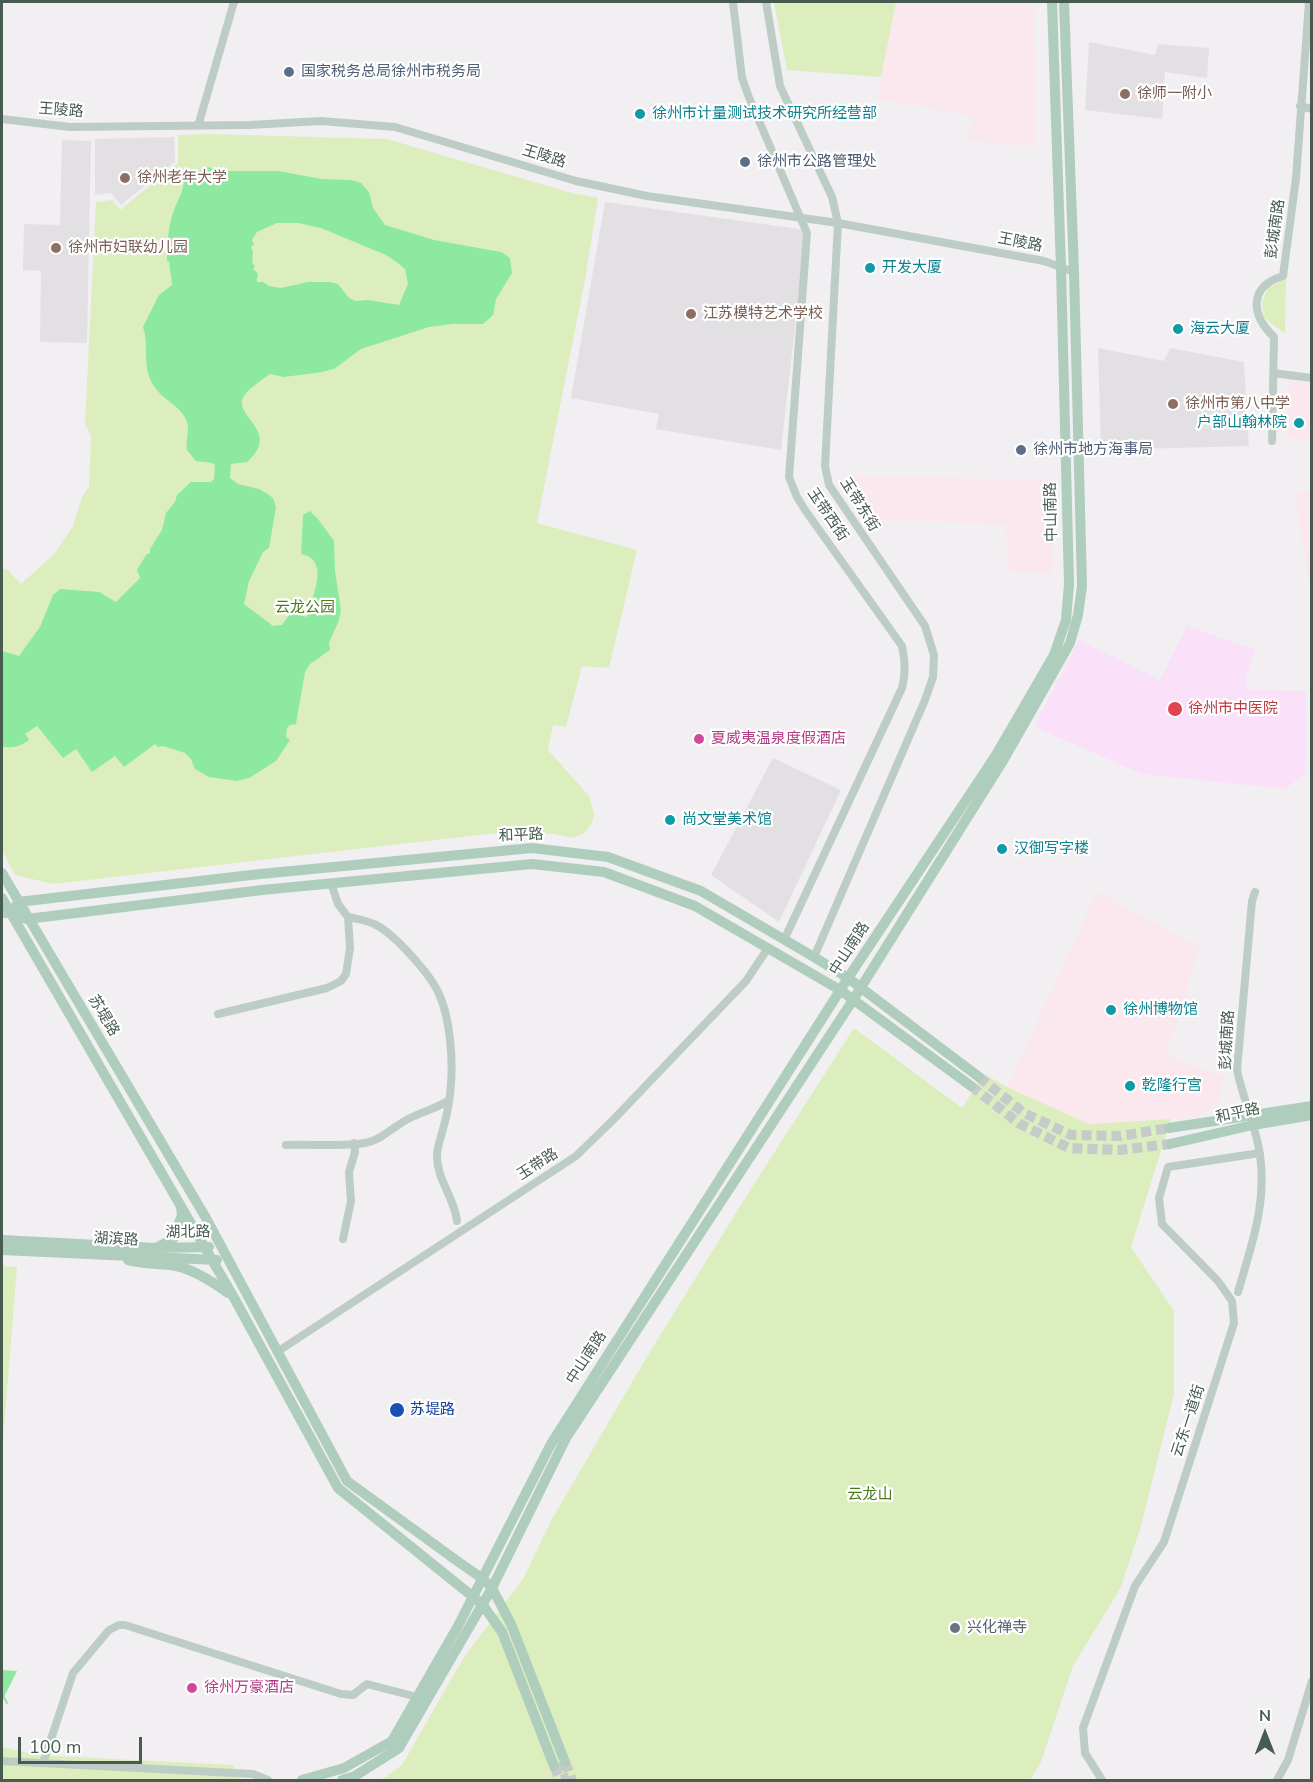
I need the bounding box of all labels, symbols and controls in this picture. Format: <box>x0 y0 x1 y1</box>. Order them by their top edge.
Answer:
place label: 国家税务总局徐州市税务局 <box>301 63 481 81</box>
marker: 国家税务总局徐州市税务局 <box>282 65 296 79</box>
place label: 徐师一附小 <box>1137 85 1212 103</box>
marker: 徐师一附小 <box>1118 87 1132 101</box>
street label: 王陵路 <box>38 100 84 122</box>
place label: 徐州市计量测试技术研究所经营部 <box>652 105 877 123</box>
marker: 徐州市计量测试技术研究所经营部 <box>633 107 647 121</box>
street label: 王陵路 <box>520 142 568 172</box>
place label: 徐州市公路管理处 <box>757 153 877 171</box>
marker: 徐州市公路管理处 <box>738 155 752 169</box>
place label: 徐州老年大学 <box>137 169 227 187</box>
marker: 徐州老年大学 <box>118 171 132 185</box>
street label: 彭城南路 <box>1263 198 1289 260</box>
street label: 王陵路 <box>996 230 1044 256</box>
place label: 徐州市妇联幼儿园 <box>68 239 188 257</box>
marker: 徐州市妇联幼儿园 <box>49 241 63 255</box>
place label: 开发大厦 <box>882 259 942 277</box>
marker: 开发大厦 <box>863 261 877 275</box>
place label: 江苏模特艺术学校 <box>703 305 823 323</box>
marker: 江苏模特艺术学校 <box>684 307 698 321</box>
place label: 海云大厦 <box>1190 320 1250 338</box>
marker: 海云大厦 <box>1171 322 1185 336</box>
place label: 徐州市第八中学 <box>1185 395 1290 413</box>
marker: 徐州市第八中学 <box>1166 397 1180 411</box>
place label: 户部山翰林院 <box>1197 414 1287 432</box>
marker: 户部山翰林院 <box>1292 416 1306 430</box>
place label: 徐州市地方海事局 <box>1033 441 1153 459</box>
marker: 徐州市地方海事局 <box>1014 443 1028 457</box>
street label: 玉带东街 <box>835 475 883 535</box>
street label: 中山南路 <box>1042 482 1062 542</box>
street label: 玉带西街 <box>803 485 851 545</box>
park label: 云龙公园 <box>275 599 335 617</box>
marker: 徐州市中医院 <box>1166 700 1184 718</box>
place label: 徐州市中医院 <box>1188 700 1278 718</box>
place label: 夏威夷温泉度假酒店 <box>711 730 846 748</box>
marker: 夏威夷温泉度假酒店 <box>692 732 706 746</box>
place label: 尚文堂美术馆 <box>682 811 772 829</box>
marker: 尚文堂美术馆 <box>663 813 677 827</box>
street label: 和平路 <box>498 826 544 846</box>
place label: 汉御写字楼 <box>1014 840 1089 858</box>
marker: 汉御写字楼 <box>995 842 1009 856</box>
street label: 中山南路 <box>826 919 874 979</box>
street label: 苏堤路 <box>84 992 122 1040</box>
place label: 徐州博物馆 <box>1123 1001 1198 1019</box>
marker: 徐州博物馆 <box>1104 1003 1118 1017</box>
street label: 彭城南路 <box>1217 1010 1239 1070</box>
place label: 乾隆行宫 <box>1142 1077 1202 1095</box>
marker: 乾隆行宫 <box>1123 1079 1137 1093</box>
street label: 和平路 <box>1214 1101 1262 1127</box>
street label: 玉带路 <box>514 1145 562 1185</box>
street label: 湖北路 <box>165 1224 211 1242</box>
street label: 湖滨路 <box>93 1230 139 1250</box>
street label: 中山南路 <box>563 1328 611 1388</box>
street label: 云东一道街 <box>1169 1383 1209 1459</box>
marker: 苏堤路 <box>388 1401 406 1419</box>
place label: 苏堤路 <box>410 1401 455 1419</box>
park label: 云龙山 <box>848 1486 892 1504</box>
place label: 兴化禅寺 <box>967 1619 1027 1637</box>
marker: 兴化禅寺 <box>948 1621 962 1635</box>
place label: 徐州万豪酒店 <box>204 1679 294 1697</box>
marker: 徐州万豪酒店 <box>185 1681 199 1695</box>
north arrow <box>1235 1704 1295 1764</box>
text: N <box>1259 1705 1271 1727</box>
scale bar <box>21 1725 146 1763</box>
text: 100 m <box>29 1735 81 1759</box>

